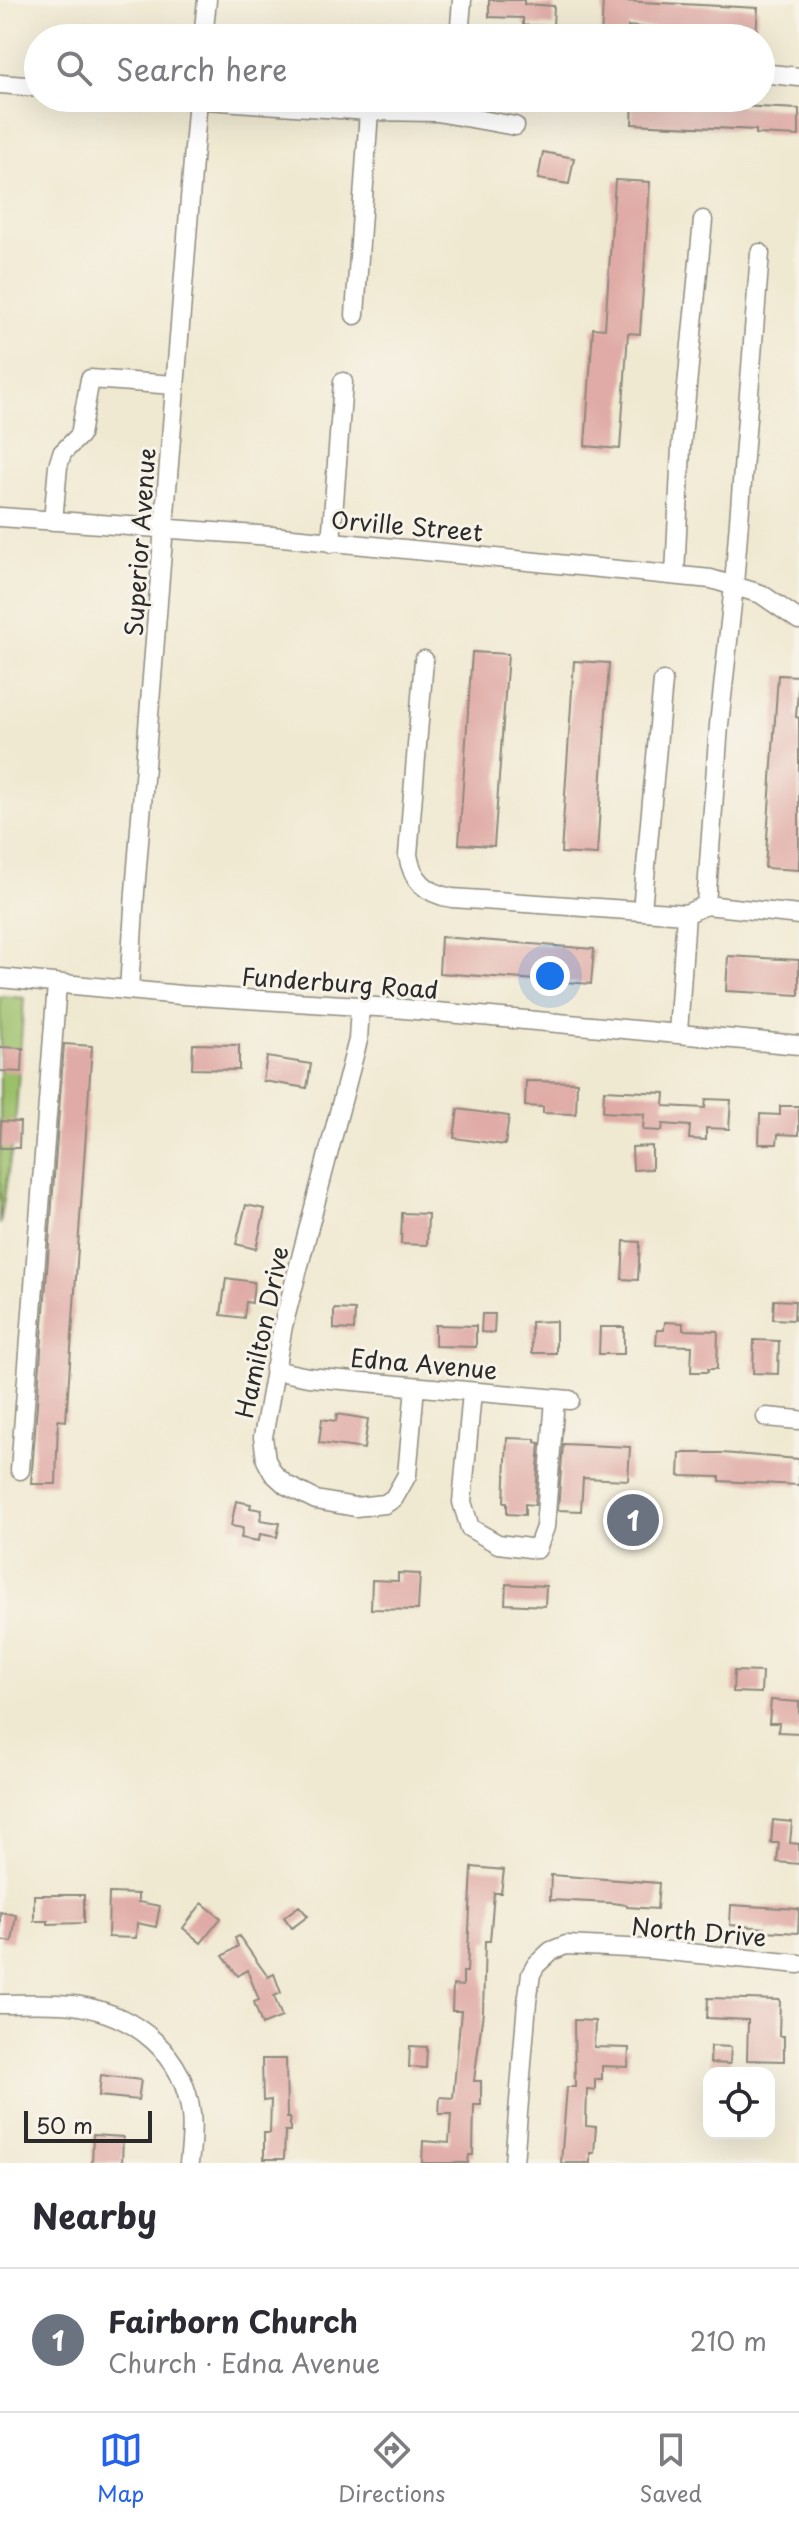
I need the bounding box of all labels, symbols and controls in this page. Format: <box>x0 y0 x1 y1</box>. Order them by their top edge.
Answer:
search box <box>24 24 775 112</box>
icon: search <box>52 46 96 90</box>
text: Search here <box>116 46 288 91</box>
street label: Superior Avenue <box>114 447 164 637</box>
street label: Orville Street <box>330 500 485 550</box>
your location <box>530 956 570 996</box>
street label: Funderburg Road <box>240 957 440 1007</box>
street label: Hamilton Drive <box>225 1243 297 1421</box>
street label: Edna Avenue <box>349 1339 499 1387</box>
pin: 1 <box>607 1490 659 1550</box>
street label: North Drive <box>630 1907 768 1955</box>
map controls <box>703 2067 775 2139</box>
button: locate <box>703 2067 775 2139</box>
scale bar <box>24 2107 152 2143</box>
text: 50 m <box>36 2108 93 2141</box>
text: Nearby <box>32 2189 157 2241</box>
text: Fairborn Church <box>108 2298 358 2343</box>
text: 1 <box>52 2321 64 2360</box>
text: 210 m <box>690 2321 767 2360</box>
text: Church · Edna Avenue <box>108 2343 380 2382</box>
tab: Map <box>97 2428 144 2509</box>
tab: Directions <box>338 2428 445 2509</box>
tab: Saved <box>639 2428 702 2509</box>

